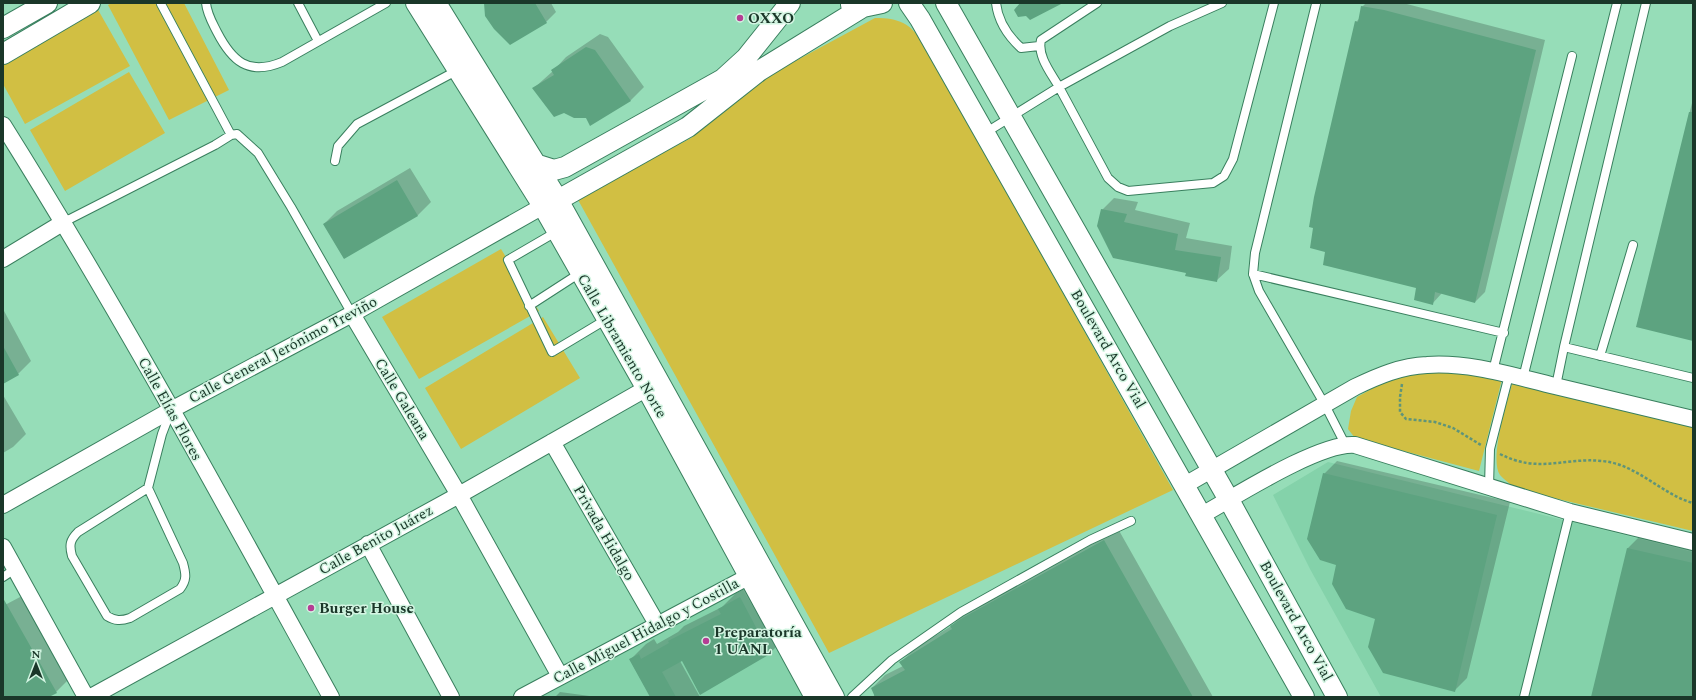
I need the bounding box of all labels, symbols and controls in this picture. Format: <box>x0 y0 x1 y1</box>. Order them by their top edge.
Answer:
place label: OXXO <box>748 7 794 30</box>
marker: OXXO <box>735 13 745 23</box>
street label: Calle Libramiento Norte <box>571 270 673 422</box>
street label: Boulevard Arco Vial <box>1064 285 1152 413</box>
street label: Calle General Jerónimo Treviño <box>185 290 381 410</box>
street label: Calle Elías Flores <box>132 353 208 465</box>
street label: Calle Galeana <box>368 354 436 445</box>
street label: Privada Hidalgo <box>567 481 641 585</box>
street label: Calle Benito Juárez <box>315 499 437 581</box>
street label: Boulevard Arco Vial <box>1253 557 1339 685</box>
street label: Calle Miguel Hidalgo y Costilla <box>549 572 744 690</box>
place label: Burger House <box>319 597 414 620</box>
marker: Burger House <box>306 603 316 613</box>
place label: Preparatoría 1 UANL <box>714 621 802 661</box>
marker: Preparatoría 1 UANL <box>701 636 711 646</box>
north arrow <box>16 644 56 684</box>
text: N <box>32 646 41 663</box>

